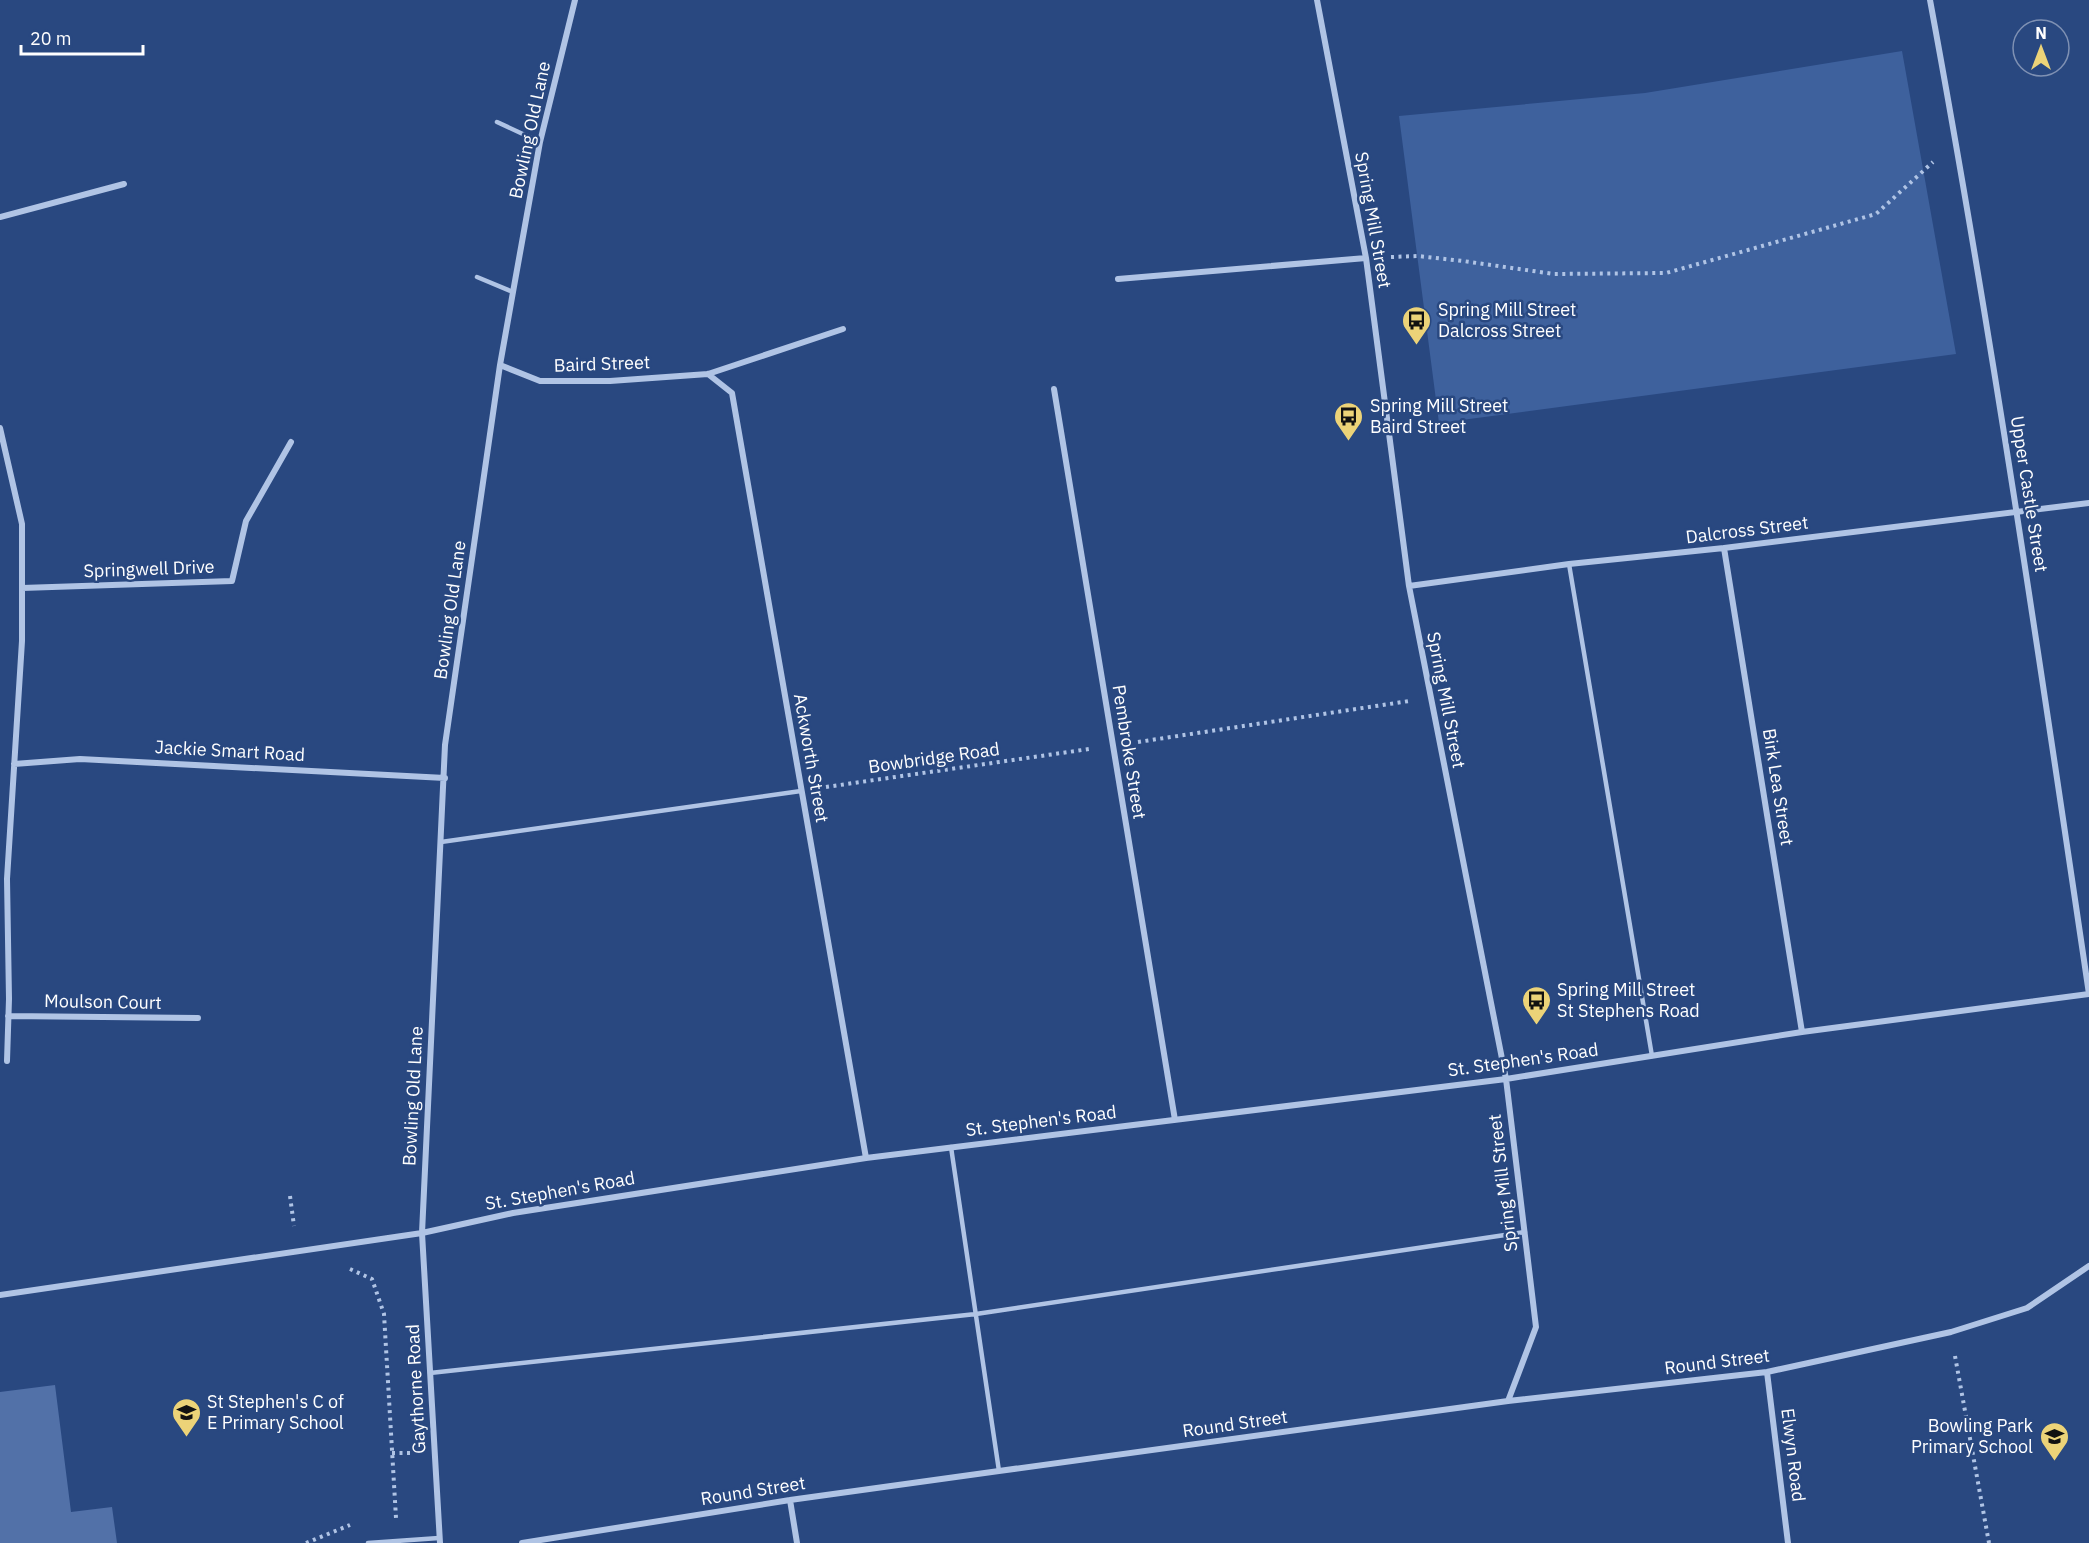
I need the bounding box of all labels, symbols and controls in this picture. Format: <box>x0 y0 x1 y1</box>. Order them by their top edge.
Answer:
scale bar <box>21 18 142 56</box>
north arrow <box>2011 18 2071 78</box>
text: N <box>2035 23 2047 43</box>
text: 20 m <box>30 27 72 50</box>
street label: Bowling Old Lane <box>504 59 555 201</box>
street label: Spring Mill Street <box>1350 150 1397 290</box>
place label: Spring Mill Street Dalcross Street <box>1438 298 1576 342</box>
bus stop icon: Spring Mill Street Dalcross Street <box>1401 304 1433 346</box>
street label: Baird Street <box>553 350 651 377</box>
place label: Spring Mill Street Baird Street <box>1370 394 1508 438</box>
bus stop icon: Spring Mill Street Baird Street <box>1333 400 1365 442</box>
street label: Upper Castle Street <box>2006 414 2053 574</box>
street label: Dalcross Street <box>1684 511 1810 548</box>
street label: Bowling Old Lane <box>428 539 471 681</box>
street label: Springwell Drive <box>83 555 215 582</box>
street label: Spring Mill Street <box>1422 630 1471 770</box>
street label: Pembroke Street <box>1108 683 1151 821</box>
street label: Ackworth Street <box>789 692 834 824</box>
street label: Birk Lea Street <box>1758 727 1799 847</box>
street label: Jackie Smart Road <box>154 735 306 766</box>
street label: Bowbridge Road <box>867 737 1001 778</box>
place label: Spring Mill Street St Stephens Road <box>1557 978 1700 1022</box>
bus stop icon: Spring Mill Street St Stephens Road <box>1520 984 1552 1026</box>
street label: Moulson Court <box>44 989 162 1014</box>
street label: Bowling Old Lane <box>397 1025 428 1166</box>
street label: St. Stephen's Road <box>1446 1038 1600 1081</box>
street label: St. Stephen's Road <box>964 1100 1118 1141</box>
street label: Spring Mill Street <box>1483 1113 1522 1253</box>
street label: St. Stephen's Road <box>483 1166 637 1215</box>
street label: Gaythorne Road <box>401 1324 430 1455</box>
street label: Round Street <box>1663 1344 1771 1379</box>
place label: St Stephen's C of E Primary School <box>207 1390 344 1434</box>
school or university icon: St Stephen's C of E Primary School <box>170 1396 202 1438</box>
street label: Round Street <box>1181 1405 1289 1442</box>
street label: Elwyn Road <box>1776 1407 1811 1503</box>
place label: Bowling Park Primary School <box>1911 1414 2034 1458</box>
school or university icon: Bowling Park Primary School <box>2038 1420 2070 1462</box>
street label: Round Street <box>699 1471 807 1510</box>

